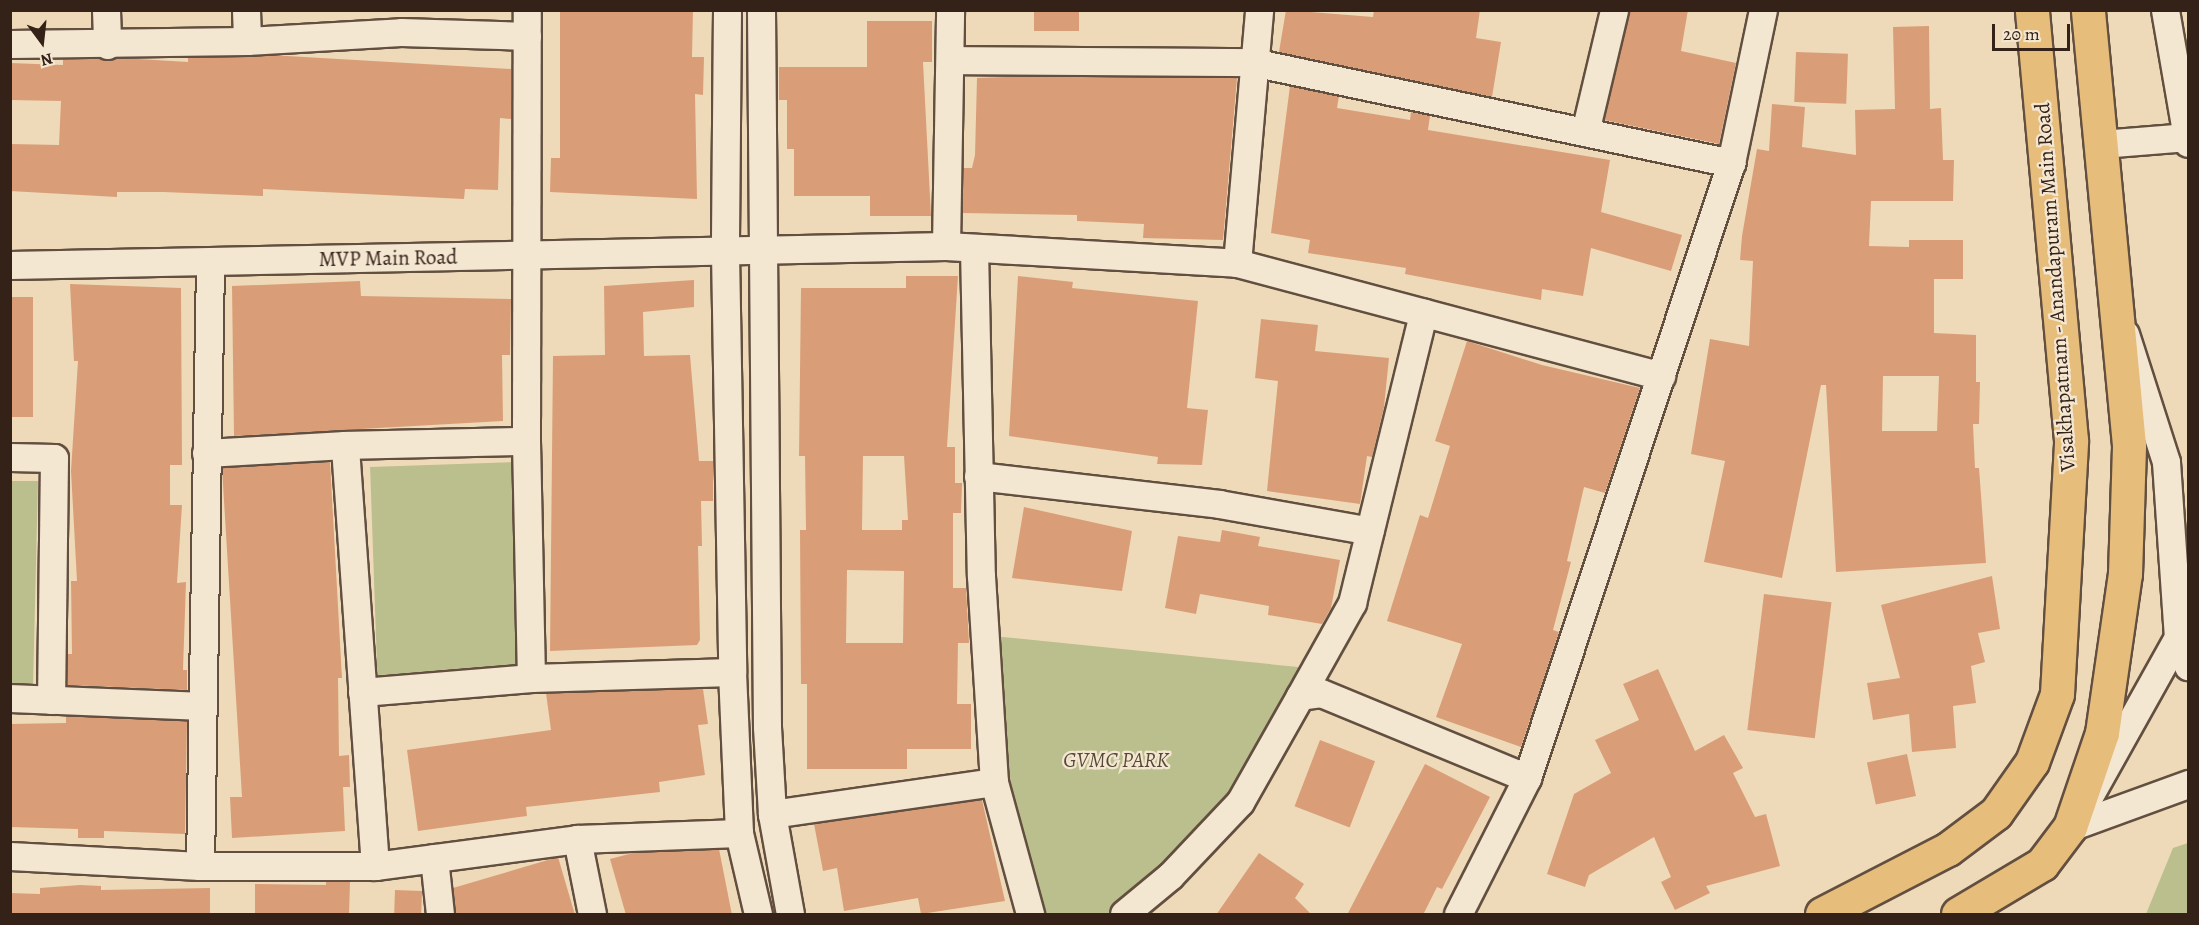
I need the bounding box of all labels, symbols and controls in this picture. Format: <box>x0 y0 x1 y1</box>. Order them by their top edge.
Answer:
north arrow <box>12 12 72 72</box>
scale bar <box>1995 12 2073 50</box>
text: 20 m <box>2003 22 2040 46</box>
text: N <box>38 47 55 72</box>
street label: Visakhapatnam - Anandapuram Main Road <box>2030 101 2080 473</box>
street label: MVP Main Road <box>318 244 458 272</box>
park label: GVMC PARK <box>1063 747 1169 773</box>

